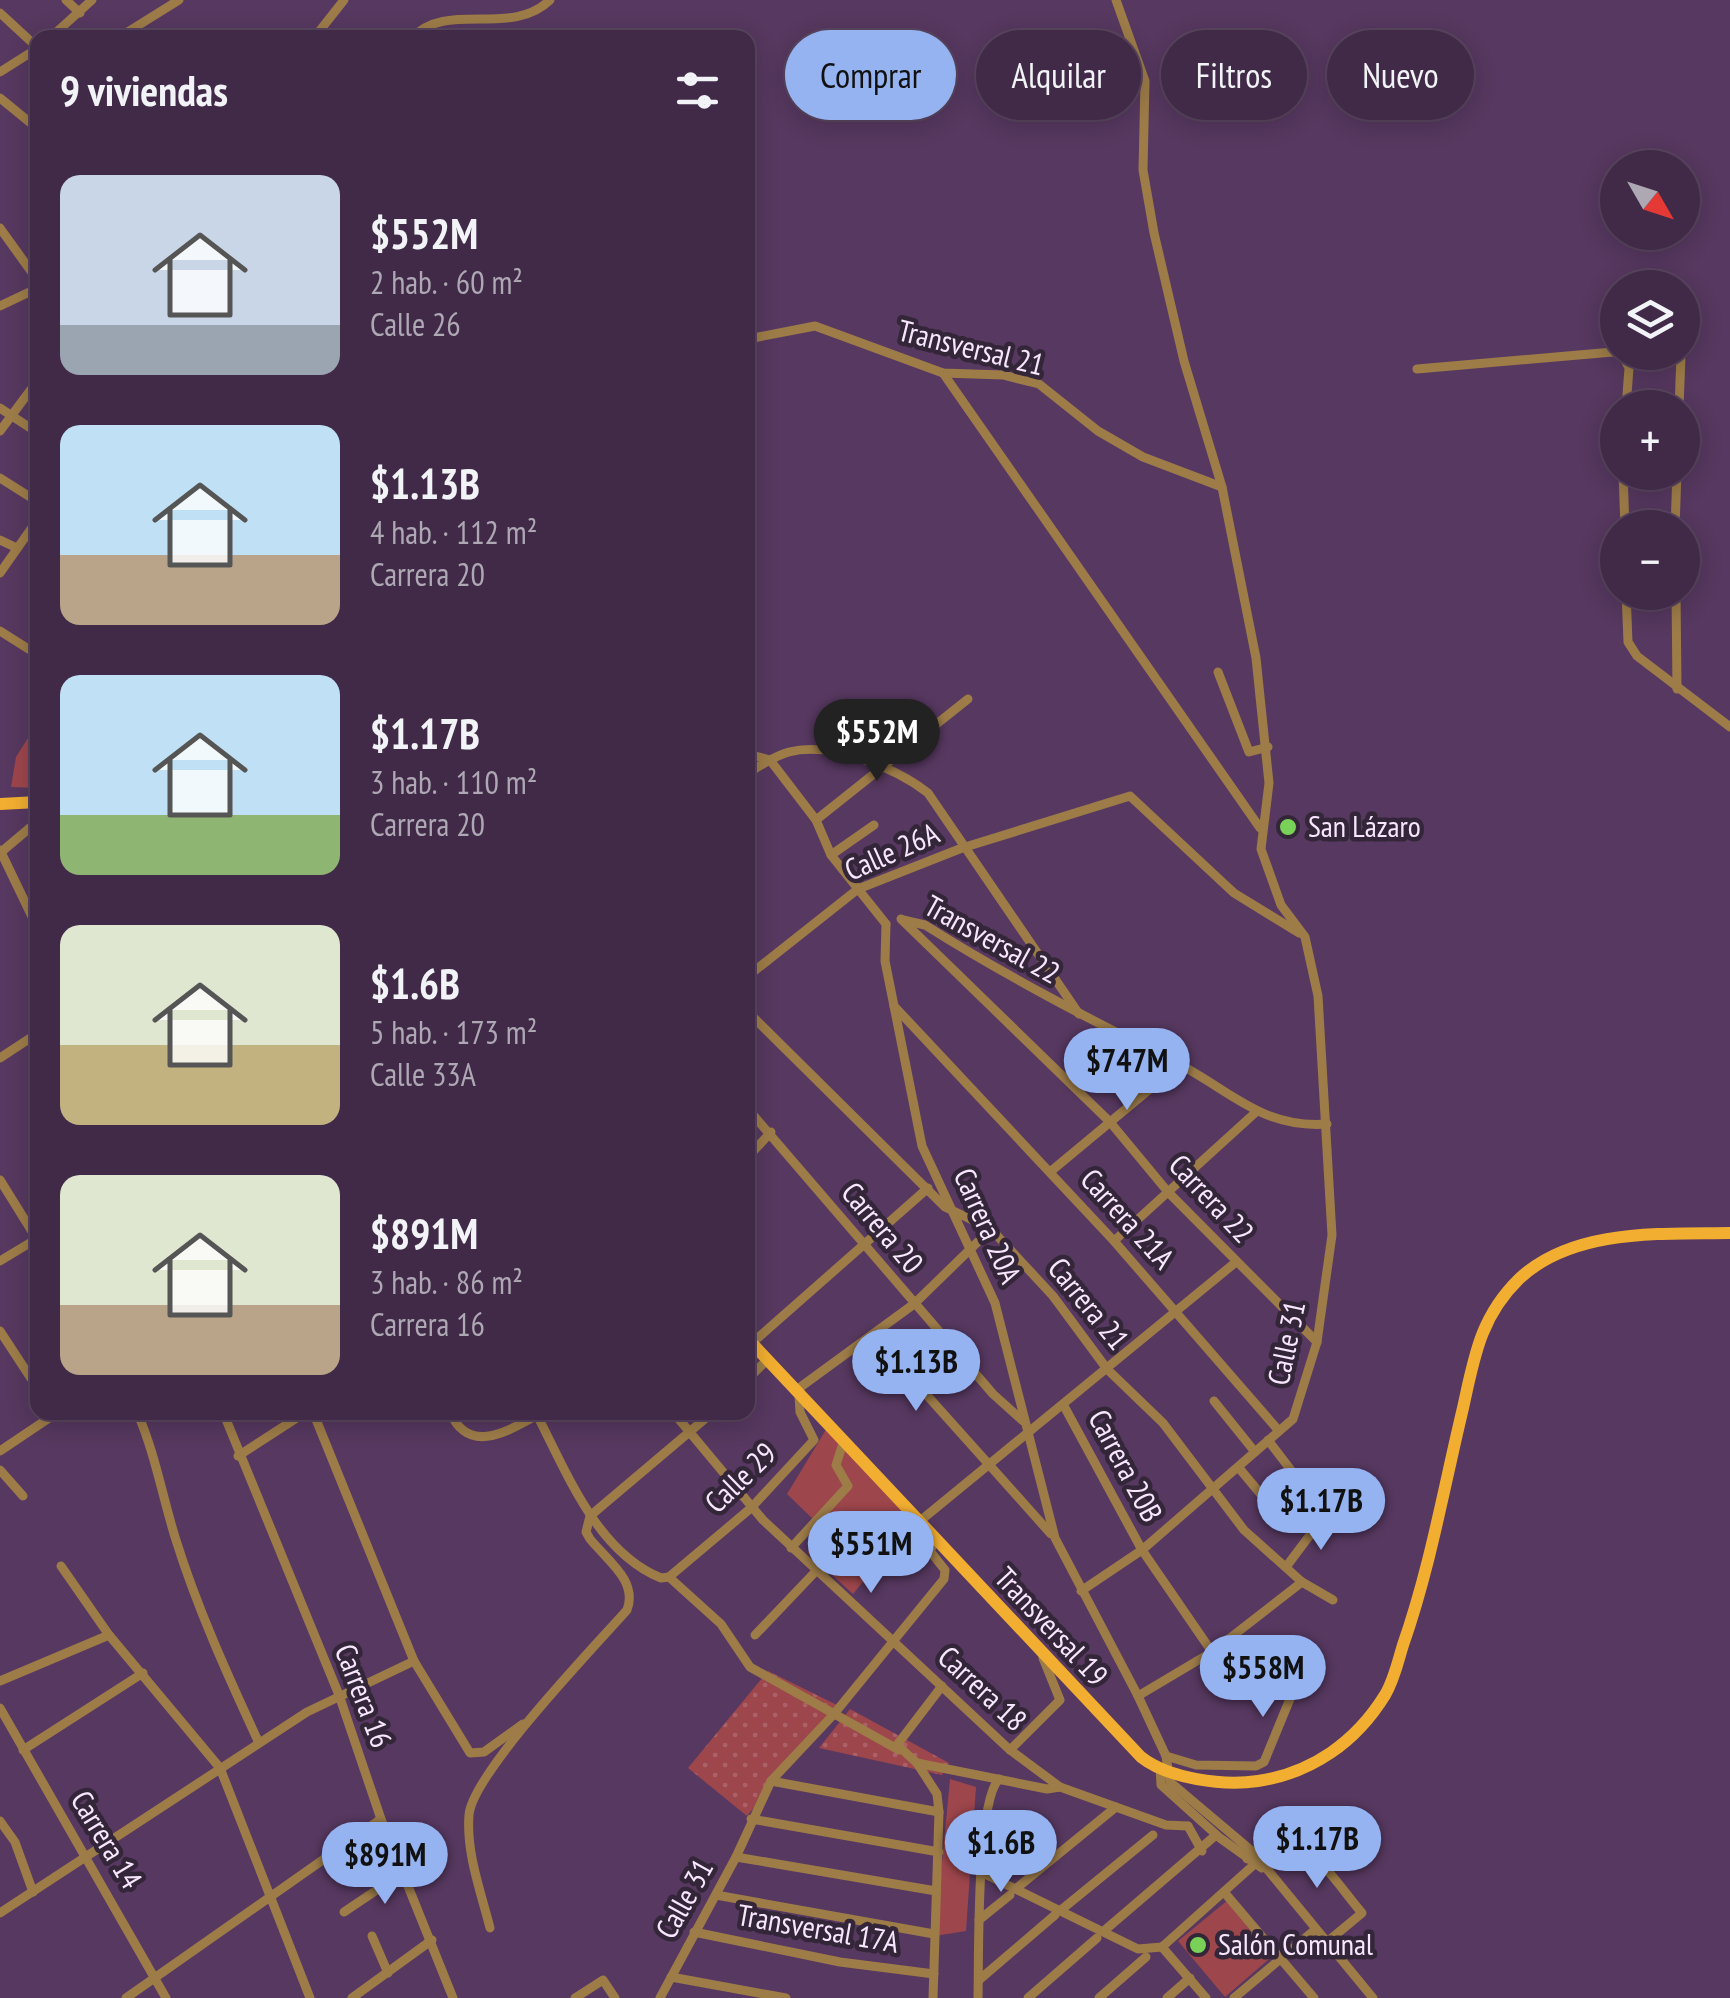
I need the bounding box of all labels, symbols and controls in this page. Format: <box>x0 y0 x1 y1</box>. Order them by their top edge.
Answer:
chip: Comprar <box>785 30 956 120</box>
chip: Alquilar <box>976 30 1141 120</box>
chip: Filtros <box>1161 30 1307 120</box>
chip: Nuevo <box>1327 30 1474 120</box>
text: 9 viviendas <box>60 63 228 118</box>
icon: filters <box>670 63 725 118</box>
north arrow <box>1600 150 1700 250</box>
map controls <box>1600 150 1700 610</box>
text: $552M <box>370 206 478 261</box>
icon: home <box>140 215 260 335</box>
text: 2 hab. · 60 m² <box>370 261 523 303</box>
button: layers <box>1600 270 1700 370</box>
text: Calle 26 <box>370 303 461 345</box>
street label: Transversal 21 <box>894 310 1048 384</box>
button: + <box>1600 390 1700 490</box>
text: $1.13B <box>370 456 480 511</box>
icon: home <box>140 465 260 585</box>
button: − <box>1600 510 1700 610</box>
text: 4 hab. · 112 m² <box>370 511 537 553</box>
text: Carrera 20 <box>370 553 485 595</box>
pin: $552M <box>807 699 947 784</box>
text: $1.17B <box>370 706 480 761</box>
text: $552M <box>836 710 918 752</box>
icon: home <box>140 715 260 835</box>
text: 3 hab. · 110 m² <box>370 761 537 803</box>
text: Carrera 20 <box>370 803 485 845</box>
place label: San Lázaro <box>1308 806 1421 845</box>
street label: Calle 26A <box>838 812 945 889</box>
marker: San Lázaro <box>1277 816 1299 838</box>
street label: Transversal 22 <box>918 885 1067 992</box>
text: $1.6B <box>370 956 460 1011</box>
icon: home <box>140 965 260 1085</box>
text: 5 hab. · 173 m² <box>370 1011 537 1053</box>
pin: $747M <box>1057 1028 1197 1113</box>
text: $747M <box>1086 1039 1168 1081</box>
text: Calle 33A <box>370 1053 476 1095</box>
street label: Carrera 22 <box>1161 1145 1263 1251</box>
street label: Carrera 21A <box>1073 1160 1184 1277</box>
street label: Carrera 20A <box>946 1162 1031 1290</box>
street label: Carrera 20 <box>834 1173 933 1281</box>
text: $891M <box>370 1206 478 1261</box>
icon: home <box>140 1215 260 1335</box>
street label: Carrera 21 <box>1040 1249 1138 1357</box>
text: 3 hab. · 86 m² <box>370 1261 523 1303</box>
street label: Calle 31 <box>1258 1297 1313 1388</box>
text: Carrera 16 <box>370 1303 485 1345</box>
pin: $1.13B <box>835 1329 997 1414</box>
text: $1.13B <box>874 1340 958 1382</box>
street label: Carrera 20B <box>1080 1402 1172 1528</box>
street label: Calle 29 <box>696 1433 784 1521</box>
pin: $1.17B <box>1240 1468 1402 1553</box>
text: $1.17B <box>1279 1479 1363 1521</box>
pin: $551M <box>801 1511 941 1596</box>
text: $551M <box>830 1522 912 1564</box>
street label: Transversal 19 <box>987 1558 1117 1694</box>
pin: $558M <box>1193 1635 1333 1720</box>
street label: Carrera 18 <box>930 1637 1036 1739</box>
street label: Carrera 16 <box>327 1638 402 1753</box>
text: $558M <box>1222 1646 1304 1688</box>
street label: Carrera 14 <box>63 1783 152 1895</box>
pin: $1.17B <box>1236 1806 1398 1891</box>
pin: $1.6B <box>931 1810 1071 1895</box>
text: $1.17B <box>1275 1817 1359 1859</box>
text: $1.6B <box>967 1821 1035 1863</box>
pin: $891M <box>315 1822 455 1907</box>
text: $891M <box>344 1833 426 1875</box>
street label: Calle 31 <box>646 1852 721 1945</box>
street label: Transversal 17A <box>735 1894 903 1961</box>
place label: Salón Comunal <box>1218 1924 1373 1963</box>
marker: Salón Comunal <box>1187 1934 1209 1956</box>

